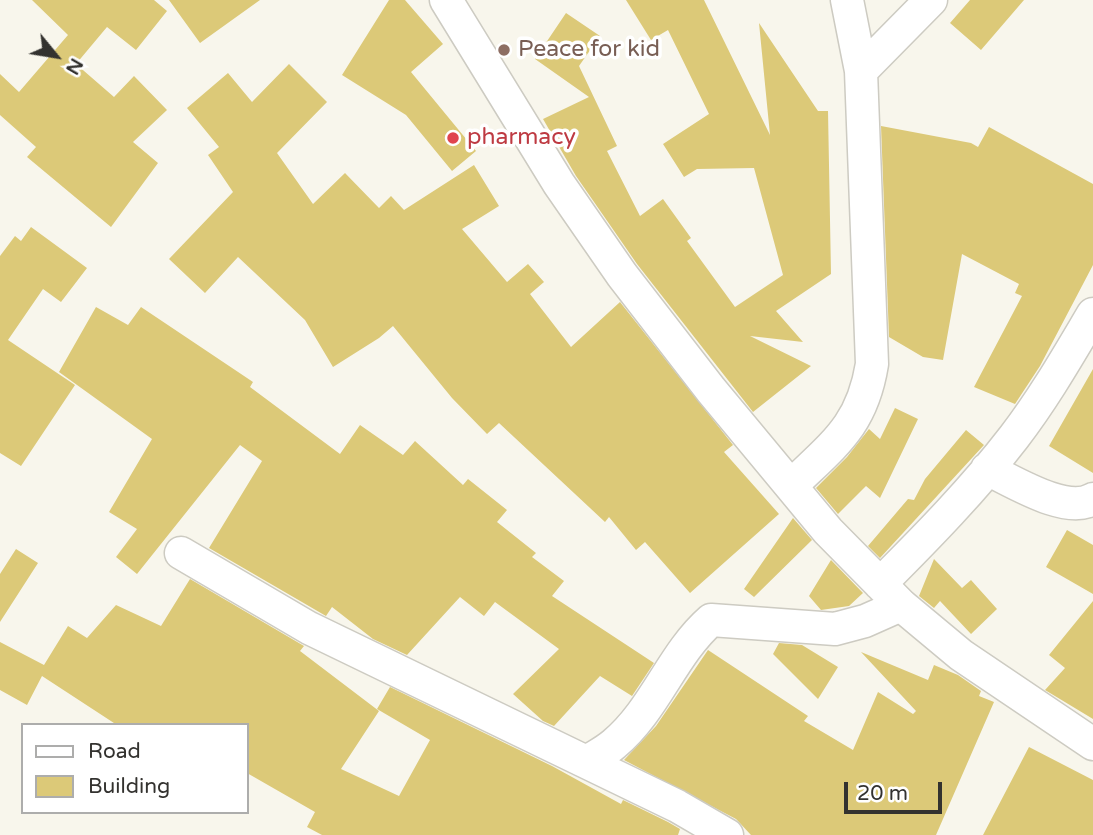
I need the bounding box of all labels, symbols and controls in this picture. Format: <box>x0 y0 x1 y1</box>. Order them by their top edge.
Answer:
north arrow <box>21 21 91 91</box>
place label: Peace for kid <box>518 36 660 64</box>
marker: Peace for kid <box>496 42 512 58</box>
text: N <box>61 54 88 79</box>
place label: pharmacy <box>467 124 576 152</box>
marker: pharmacy <box>445 130 461 146</box>
legend <box>21 723 248 814</box>
text: Road <box>88 739 141 764</box>
scale bar <box>848 768 946 812</box>
text: Building <box>88 774 170 799</box>
text: 20 m <box>857 781 908 806</box>

